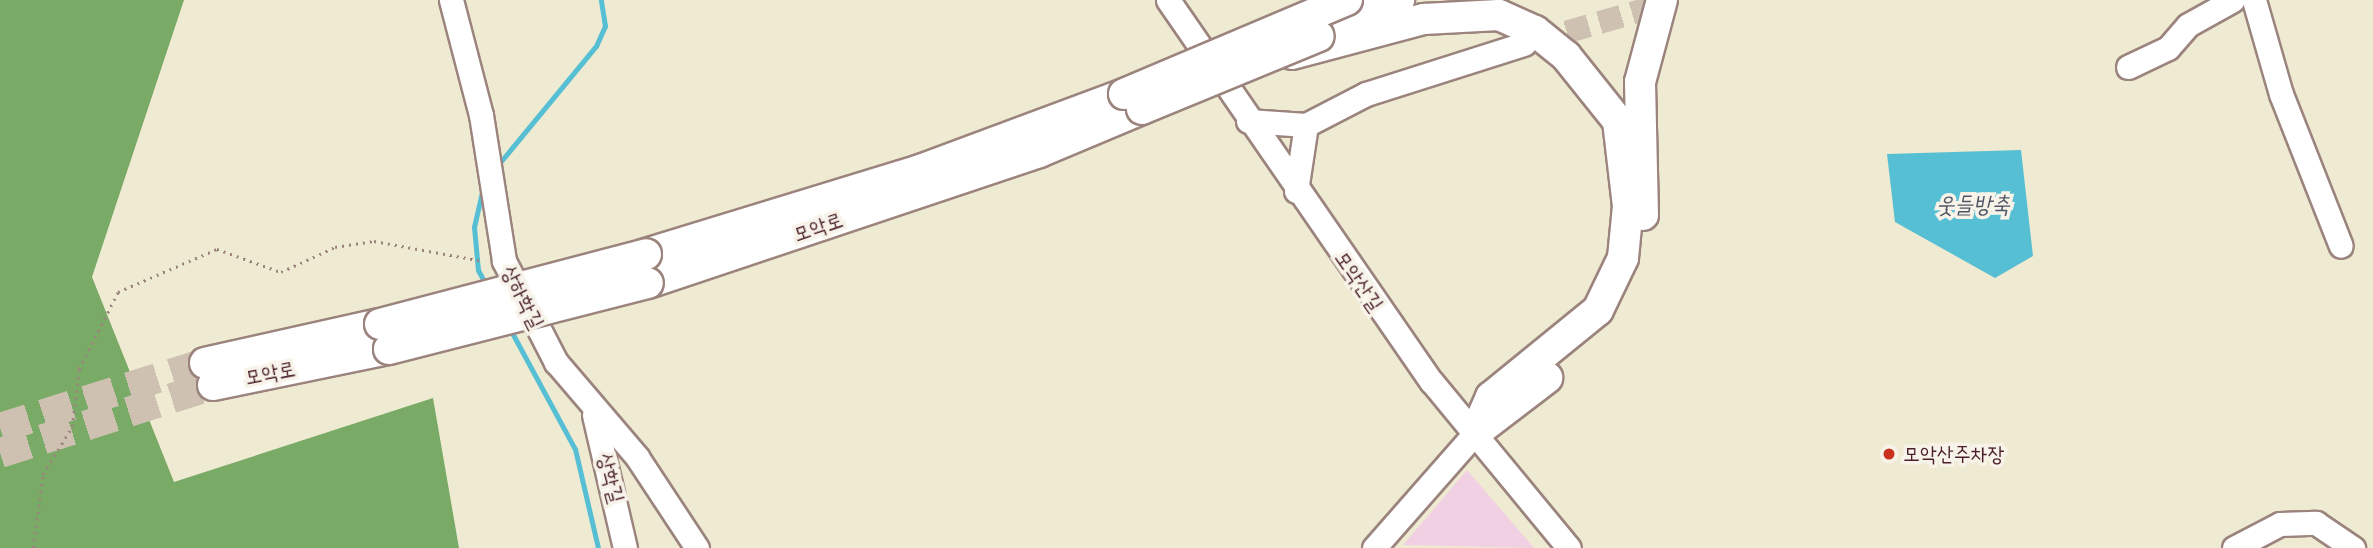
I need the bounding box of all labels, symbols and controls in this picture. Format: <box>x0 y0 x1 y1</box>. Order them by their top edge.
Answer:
water label: 웃들방축 <box>1936 190 2010 218</box>
street label: 모악로 <box>790 207 846 247</box>
street label: 모악산길 <box>1329 246 1389 316</box>
street label: 상하학길 <box>496 261 550 333</box>
street label: 모악로 <box>243 356 297 390</box>
place label: 모악산주차장 <box>1903 441 2004 467</box>
marker: 모악산주차장 <box>1881 446 1897 462</box>
street label: 상학길 <box>592 450 630 506</box>

